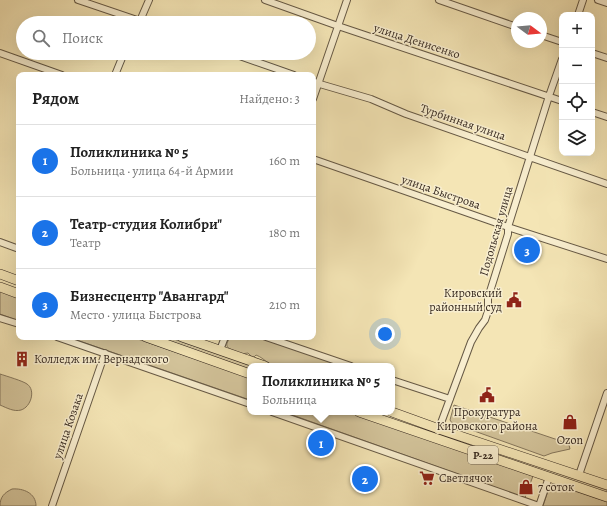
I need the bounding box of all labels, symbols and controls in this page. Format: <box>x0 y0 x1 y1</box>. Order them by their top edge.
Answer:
north arrow <box>511 12 547 48</box>
map controls <box>559 12 595 156</box>
button: + <box>559 12 595 48</box>
search box <box>16 16 316 60</box>
street label: улица Денисенко <box>371 19 462 62</box>
icon: search <box>30 27 52 49</box>
text: Поиск <box>62 28 103 48</box>
button: − <box>559 48 595 84</box>
button: locate <box>559 84 595 120</box>
text: Рядом <box>32 87 79 110</box>
text: Найдено: 3 <box>239 90 300 107</box>
street label: Турбинная улица <box>418 100 508 144</box>
button: layers <box>559 120 595 156</box>
text: Поликлиника № 5 <box>70 142 188 162</box>
text: 1 <box>43 152 47 169</box>
text: 160 m <box>269 152 300 169</box>
text: Больница · улица 64-й Армии <box>70 162 234 179</box>
street label: улица Быстрова <box>399 171 483 213</box>
street label: Подольская улица <box>475 184 517 278</box>
text: Театр-студия Колибри" <box>70 214 222 234</box>
text: 2 <box>42 224 48 241</box>
text: 180 m <box>269 224 300 241</box>
text: Театр <box>70 234 101 251</box>
pin: 3 <box>514 235 540 265</box>
place label: Кировский районный суд <box>429 285 502 315</box>
text: Бизнесцентр "Авангард" <box>70 286 229 306</box>
public building icon: Кировский районный суд <box>505 291 523 309</box>
text: 3 <box>42 296 48 313</box>
text: 210 m <box>269 296 300 313</box>
text: Место · улица Быстрова <box>70 306 202 323</box>
your location <box>375 324 395 344</box>
building icon: Колледж им. Вернадского <box>13 350 31 368</box>
place label: Колледж им. Вернадского <box>34 351 169 367</box>
popup <box>247 363 395 415</box>
text: Поликлиника № 5 <box>262 371 380 391</box>
public building icon: Прокуратура Кировского района <box>478 386 496 404</box>
street label: улица Козака <box>49 391 87 462</box>
text: Больница <box>262 391 317 408</box>
place label: Прокуратура Кировского района <box>437 404 538 434</box>
shop icon: Ozon <box>561 413 579 431</box>
pin: 1 <box>308 428 334 458</box>
place label: Ozon <box>557 432 584 448</box>
road number: Р-22 <box>468 446 498 464</box>
pin: 2 <box>352 464 378 494</box>
supermarket icon: Светлячок <box>418 469 436 487</box>
place label: Светлячок <box>439 470 493 486</box>
shop icon: 7 соток <box>517 478 535 496</box>
place label: 7 соток <box>538 479 574 495</box>

